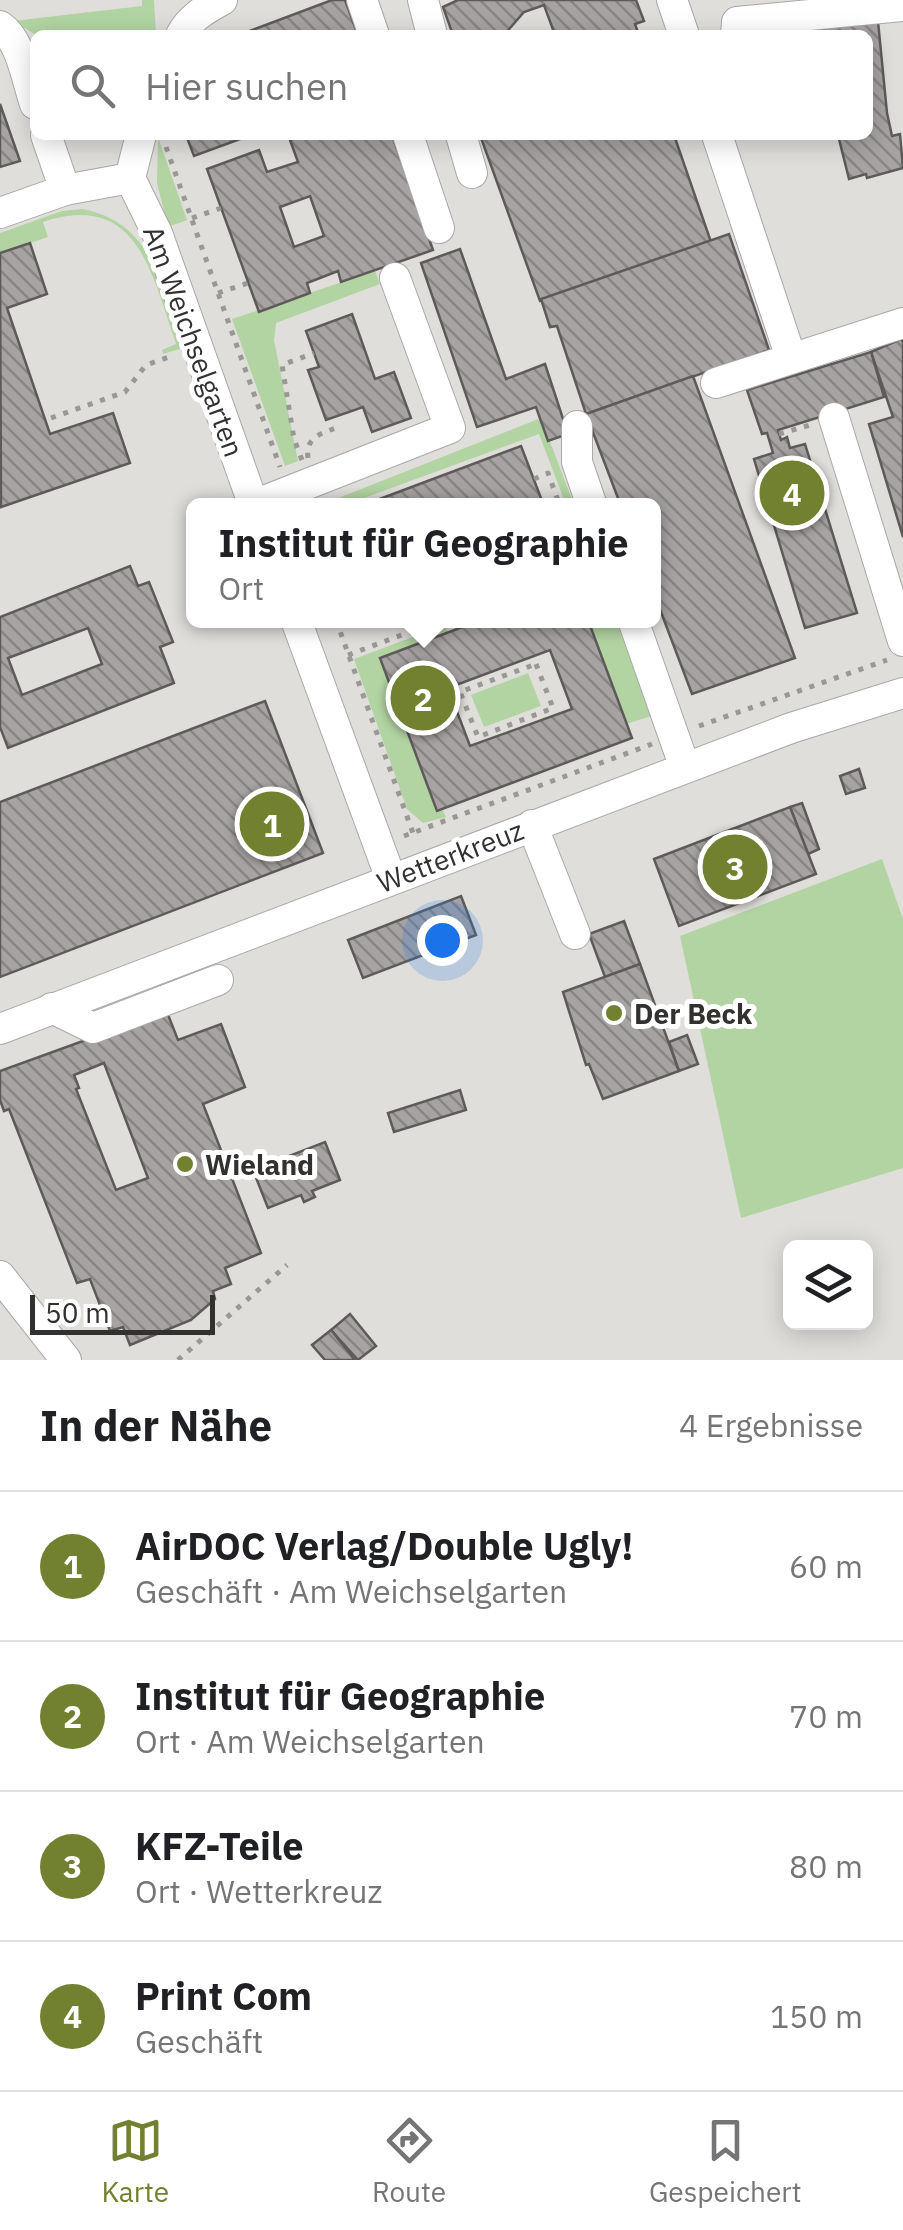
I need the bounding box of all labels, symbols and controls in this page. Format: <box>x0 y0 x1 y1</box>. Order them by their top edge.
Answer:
search box <box>30 30 873 140</box>
icon: search <box>65 58 120 113</box>
text: Hier suchen <box>145 61 348 110</box>
street label: Am Weichselgarten <box>135 220 253 462</box>
pin: 4 <box>760 456 824 530</box>
popup <box>186 498 661 628</box>
text: Institut für Geographie <box>218 518 629 567</box>
text: Ort <box>218 567 264 609</box>
pin: 2 <box>390 660 456 736</box>
pin: 1 <box>240 786 304 862</box>
street label: Wetterkreuz <box>371 811 529 901</box>
pin: 3 <box>702 830 768 904</box>
your location <box>417 915 468 966</box>
place label: Der Beck <box>634 995 753 1032</box>
marker: Der Beck <box>603 1002 625 1024</box>
place label: Wieland <box>205 1146 314 1183</box>
marker: Wieland <box>174 1153 196 1175</box>
map controls <box>783 1240 873 1330</box>
button: layers <box>783 1240 873 1330</box>
scale bar <box>30 1290 215 1334</box>
text: 50 m <box>45 1294 110 1331</box>
text: In der Nähe <box>40 1398 272 1453</box>
text: 4 Ergebnisse <box>679 1404 863 1446</box>
text: AirDOC Verlag/Double Ugly! <box>135 1521 633 1570</box>
text: 1 <box>63 1545 82 1587</box>
text: 60 m <box>789 1545 863 1587</box>
text: Geschäft · Am Weichselgarten <box>135 1570 567 1612</box>
text: Institut für Geographie <box>135 1671 545 1720</box>
text: 2 <box>63 1695 82 1737</box>
text: 70 m <box>789 1695 863 1737</box>
text: Ort · Am Weichselgarten <box>135 1720 485 1762</box>
text: KFZ-Teile <box>135 1821 304 1870</box>
text: 3 <box>63 1845 82 1887</box>
text: 80 m <box>789 1845 863 1887</box>
text: Ort · Wetterkreuz <box>135 1870 382 1912</box>
text: Print Com <box>135 1971 312 2020</box>
text: 4 <box>63 1995 82 2037</box>
text: 150 m <box>770 1995 863 2037</box>
text: Geschäft <box>135 2020 263 2062</box>
tab: Karte <box>101 2113 169 2210</box>
tab: Route <box>372 2113 446 2210</box>
tab: Gespeichert <box>649 2113 802 2210</box>

